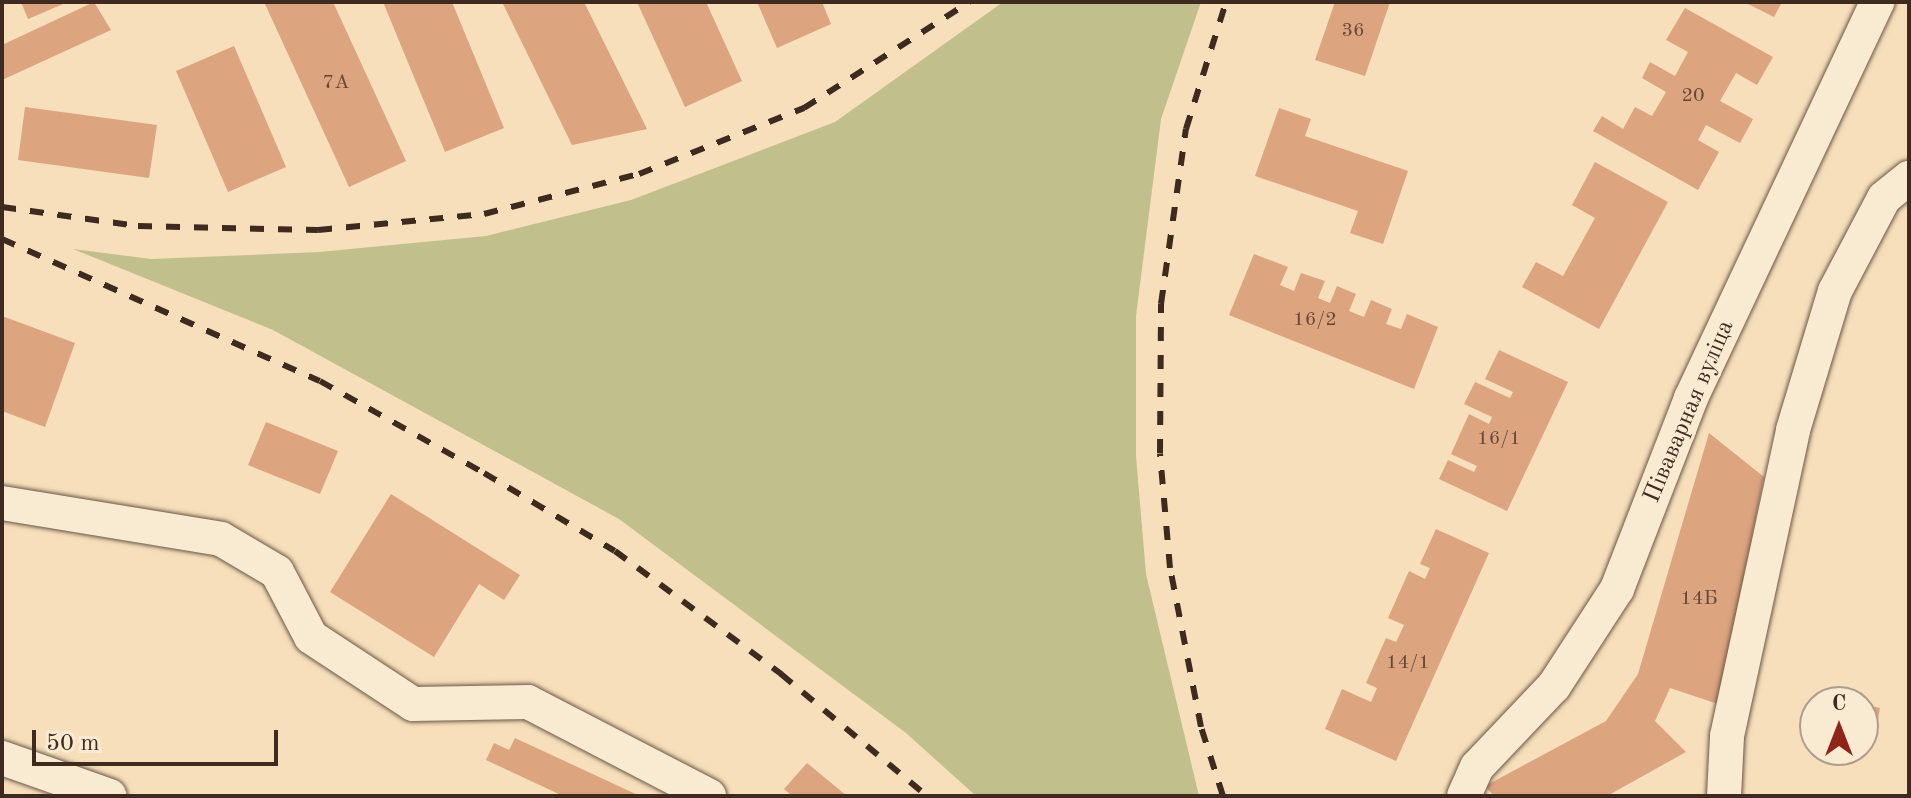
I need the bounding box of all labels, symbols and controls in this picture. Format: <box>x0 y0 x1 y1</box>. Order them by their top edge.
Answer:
house number: 36 <box>1341 19 1365 43</box>
house number: 7А <box>323 71 349 95</box>
house number: 20 <box>1681 84 1705 108</box>
house number: 16/2 <box>1293 308 1337 332</box>
street label: Піваварная вуліца <box>1639 317 1741 507</box>
house number: 16/1 <box>1477 427 1521 451</box>
house number: 14Б <box>1680 587 1718 611</box>
house number: 14/1 <box>1386 651 1430 675</box>
north arrow <box>1799 686 1879 766</box>
text: С <box>1832 693 1846 715</box>
scale bar <box>36 714 282 764</box>
text: 50 m <box>46 732 100 756</box>

